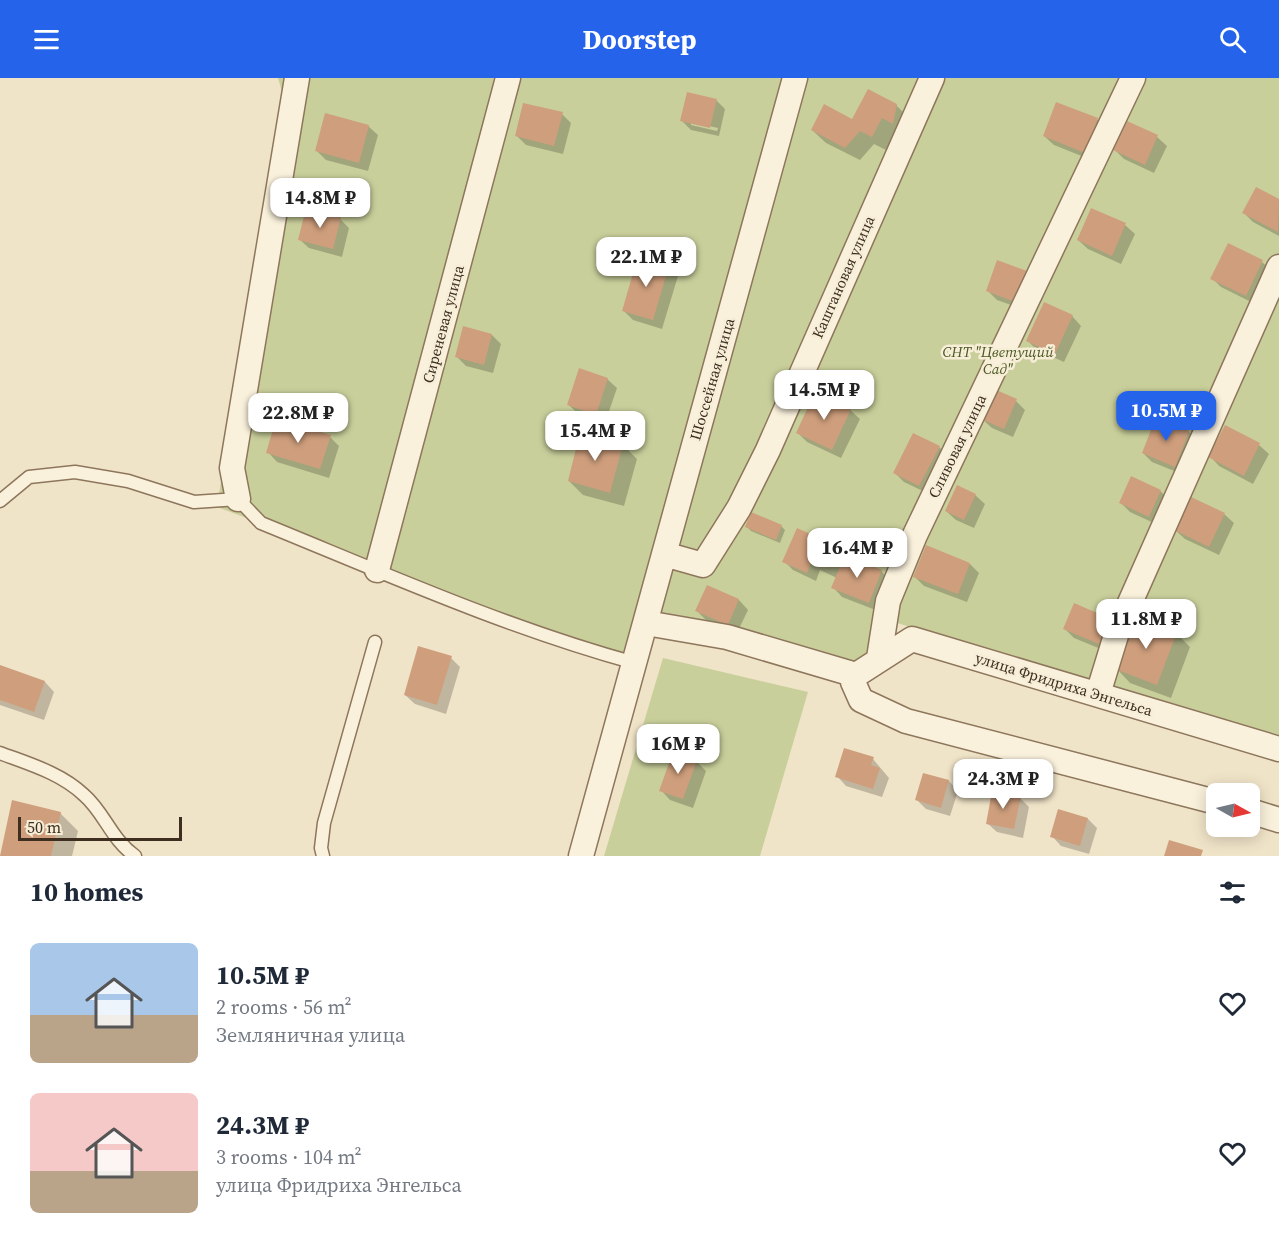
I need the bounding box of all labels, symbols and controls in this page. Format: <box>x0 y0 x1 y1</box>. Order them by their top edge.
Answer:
text: Doorstep <box>582 21 697 58</box>
icon: menu <box>30 23 63 56</box>
icon: search <box>1216 23 1249 56</box>
pin: 14.8M ₽ <box>265 178 375 229</box>
text: 14.8M ₽ <box>284 183 356 211</box>
street label: Каштановая улица <box>807 212 880 342</box>
pin: 22.1M ₽ <box>591 237 701 288</box>
text: 22.1M ₽ <box>610 242 682 270</box>
street label: Сиреневая улица <box>417 262 469 385</box>
street label: Шоссейная улица <box>684 315 740 443</box>
park label: СНТ "Цветущий Сад" <box>942 341 1054 379</box>
pin: 14.5M ₽ <box>769 370 879 421</box>
text: 14.5M ₽ <box>788 375 860 403</box>
street label: Сливовая улица <box>923 390 991 501</box>
pin: 10.5M ₽ <box>1111 391 1221 442</box>
pin: 22.8M ₽ <box>243 393 353 444</box>
text: 10.5M ₽ <box>1130 396 1202 424</box>
text: 22.8M ₽ <box>262 398 334 426</box>
pin: 15.4M ₽ <box>540 411 650 462</box>
text: 15.4M ₽ <box>559 416 631 444</box>
pin: 16.4M ₽ <box>802 528 912 579</box>
text: 16.4M ₽ <box>821 533 893 561</box>
pin: 11.8M ₽ <box>1091 599 1201 650</box>
text: 11.8M ₽ <box>1110 604 1182 632</box>
street label: улица Фридриха Энгельса <box>973 647 1156 721</box>
pin: 16M ₽ <box>636 724 720 775</box>
text: 16M ₽ <box>651 729 705 757</box>
pin: 24.3M ₽ <box>948 759 1058 810</box>
text: 24.3M ₽ <box>967 764 1039 792</box>
north arrow <box>1206 783 1260 837</box>
map controls <box>1206 783 1260 837</box>
scale bar <box>18 814 182 842</box>
text: 50 m <box>27 816 61 838</box>
text: 10 homes <box>30 874 143 910</box>
icon: filters <box>1216 876 1249 909</box>
text: 10.5M ₽ <box>216 957 309 993</box>
icon: home <box>78 967 150 1039</box>
icon: heart <box>1216 987 1249 1020</box>
text: 2 rooms · 56 m² <box>216 993 352 1021</box>
text: Земляничная улица <box>216 1021 405 1049</box>
text: 24.3M ₽ <box>216 1107 309 1143</box>
icon: home <box>78 1117 150 1189</box>
icon: heart <box>1216 1137 1249 1170</box>
text: 3 rooms · 104 m² <box>216 1143 362 1171</box>
text: улица Фридриха Энгельса <box>216 1171 462 1199</box>

